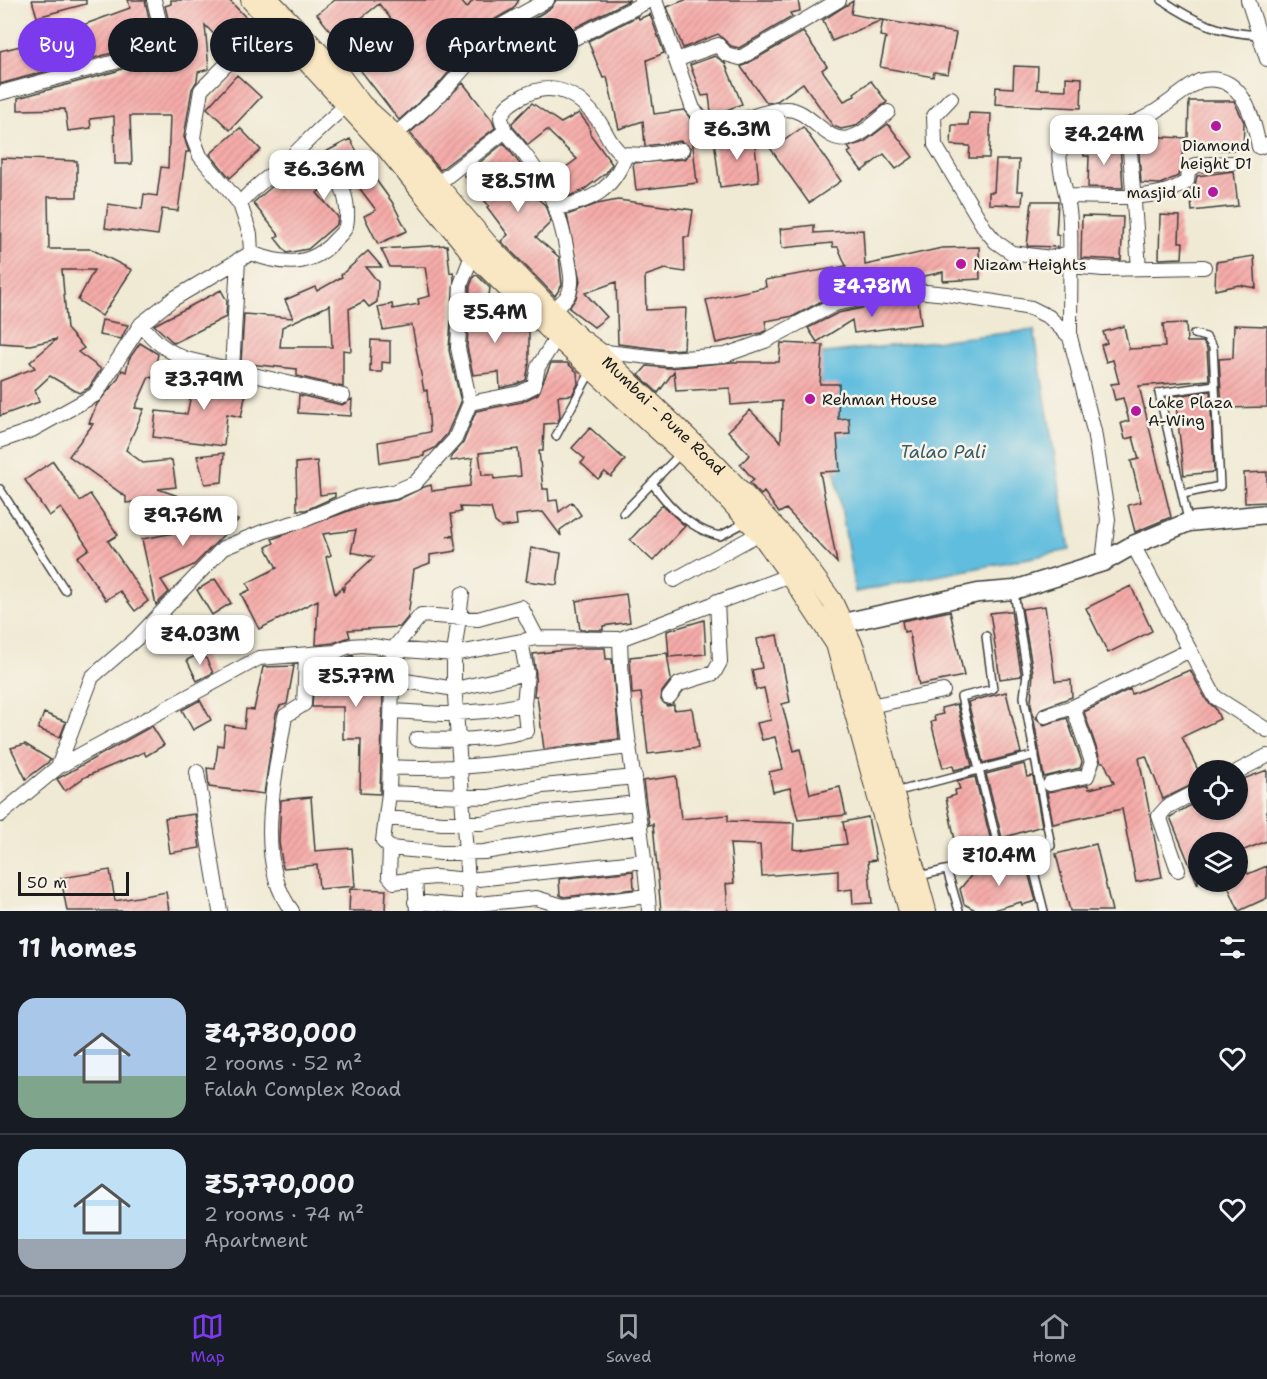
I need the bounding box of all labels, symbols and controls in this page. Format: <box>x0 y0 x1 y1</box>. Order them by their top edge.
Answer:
chip: Buy <box>18 18 96 72</box>
chip: Rent <box>108 18 198 72</box>
chip: Filters <box>210 18 315 72</box>
chip: New <box>327 18 414 72</box>
chip: Apartment <box>426 18 578 72</box>
pin: ₹6.3M <box>695 110 779 161</box>
pin: ₹4.24M <box>1055 115 1153 166</box>
text: ₹6.3M <box>703 116 771 142</box>
marker: Diamond height D1 <box>1209 119 1223 133</box>
text: ₹4.24M <box>1064 121 1144 147</box>
place label: Diamond height D1 <box>1180 135 1252 174</box>
pin: ₹6.36M <box>275 150 373 201</box>
text: ₹6.36M <box>283 156 365 182</box>
pin: ₹8.51M <box>469 162 567 213</box>
text: ₹8.51M <box>481 168 555 194</box>
place label: masjid ali <box>1126 182 1201 203</box>
marker: masjid ali <box>1206 185 1220 199</box>
place label: Nizam Heights <box>973 254 1087 275</box>
marker: Nizam Heights <box>954 257 968 271</box>
pin: ₹4.78M <box>823 267 921 318</box>
text: ₹4.78M <box>833 273 911 299</box>
pin: ₹5.4M <box>453 293 537 344</box>
text: ₹5.4M <box>463 299 527 325</box>
street label: Mumbai - Pune Road <box>598 351 730 479</box>
pin: ₹3.79M <box>155 360 253 411</box>
text: ₹3.79M <box>164 366 244 392</box>
place label: Rehman House <box>822 389 937 410</box>
marker: Rehman House <box>803 392 817 406</box>
place label: Lake Plaza A-Wing <box>1148 392 1233 431</box>
marker: Lake Plaza A-Wing <box>1129 404 1143 418</box>
water label: Talao Pali <box>900 440 987 464</box>
pin: ₹9.76M <box>134 496 232 547</box>
text: ₹9.76M <box>143 502 223 528</box>
pin: ₹4.03M <box>151 615 249 666</box>
text: ₹4.03M <box>160 621 240 647</box>
pin: ₹5.77M <box>307 657 405 708</box>
text: ₹5.77M <box>317 663 395 689</box>
map controls <box>1188 760 1248 892</box>
button: locate <box>1188 760 1248 820</box>
button: layers <box>1188 832 1248 892</box>
pin: ₹10.4M <box>950 836 1048 887</box>
text: ₹10.4M <box>962 842 1036 868</box>
scale bar <box>18 869 129 896</box>
text: 50 m <box>27 872 67 893</box>
text: 11 homes <box>18 930 137 965</box>
icon: filters <box>1216 931 1249 964</box>
text: ₹4,780,000 <box>204 1015 357 1050</box>
icon: home <box>66 1022 138 1094</box>
icon: heart <box>1216 1042 1249 1075</box>
text: 2 rooms · 52 m² <box>204 1050 362 1076</box>
text: Falah Complex Road <box>204 1076 401 1102</box>
text: ₹5,770,000 <box>204 1166 355 1201</box>
icon: home <box>66 1173 138 1245</box>
icon: heart <box>1216 1193 1249 1226</box>
text: 2 rooms · 74 m² <box>204 1201 364 1227</box>
text: Apartment <box>204 1227 308 1253</box>
tab: Map <box>191 1310 225 1367</box>
tab: Saved <box>606 1310 651 1367</box>
tab: Home <box>1032 1310 1076 1367</box>

